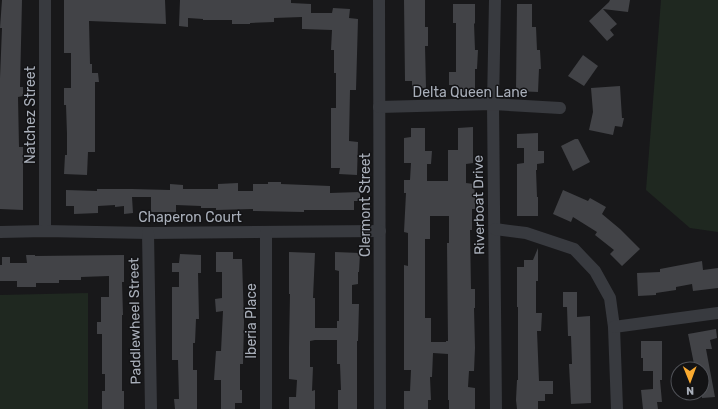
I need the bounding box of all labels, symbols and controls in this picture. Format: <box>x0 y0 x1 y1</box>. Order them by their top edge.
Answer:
street label: Natchez Street <box>22 65 39 164</box>
street label: Delta Queen Lane <box>413 84 528 101</box>
street label: Clermont Street <box>357 152 374 257</box>
street label: Riverboat Drive <box>470 155 488 255</box>
street label: Chaperon Court <box>138 209 242 226</box>
street label: Paddlewheel Street <box>125 257 145 385</box>
street label: Iberia Place <box>243 283 260 359</box>
north arrow <box>670 361 710 401</box>
text: N <box>686 384 694 397</box>

